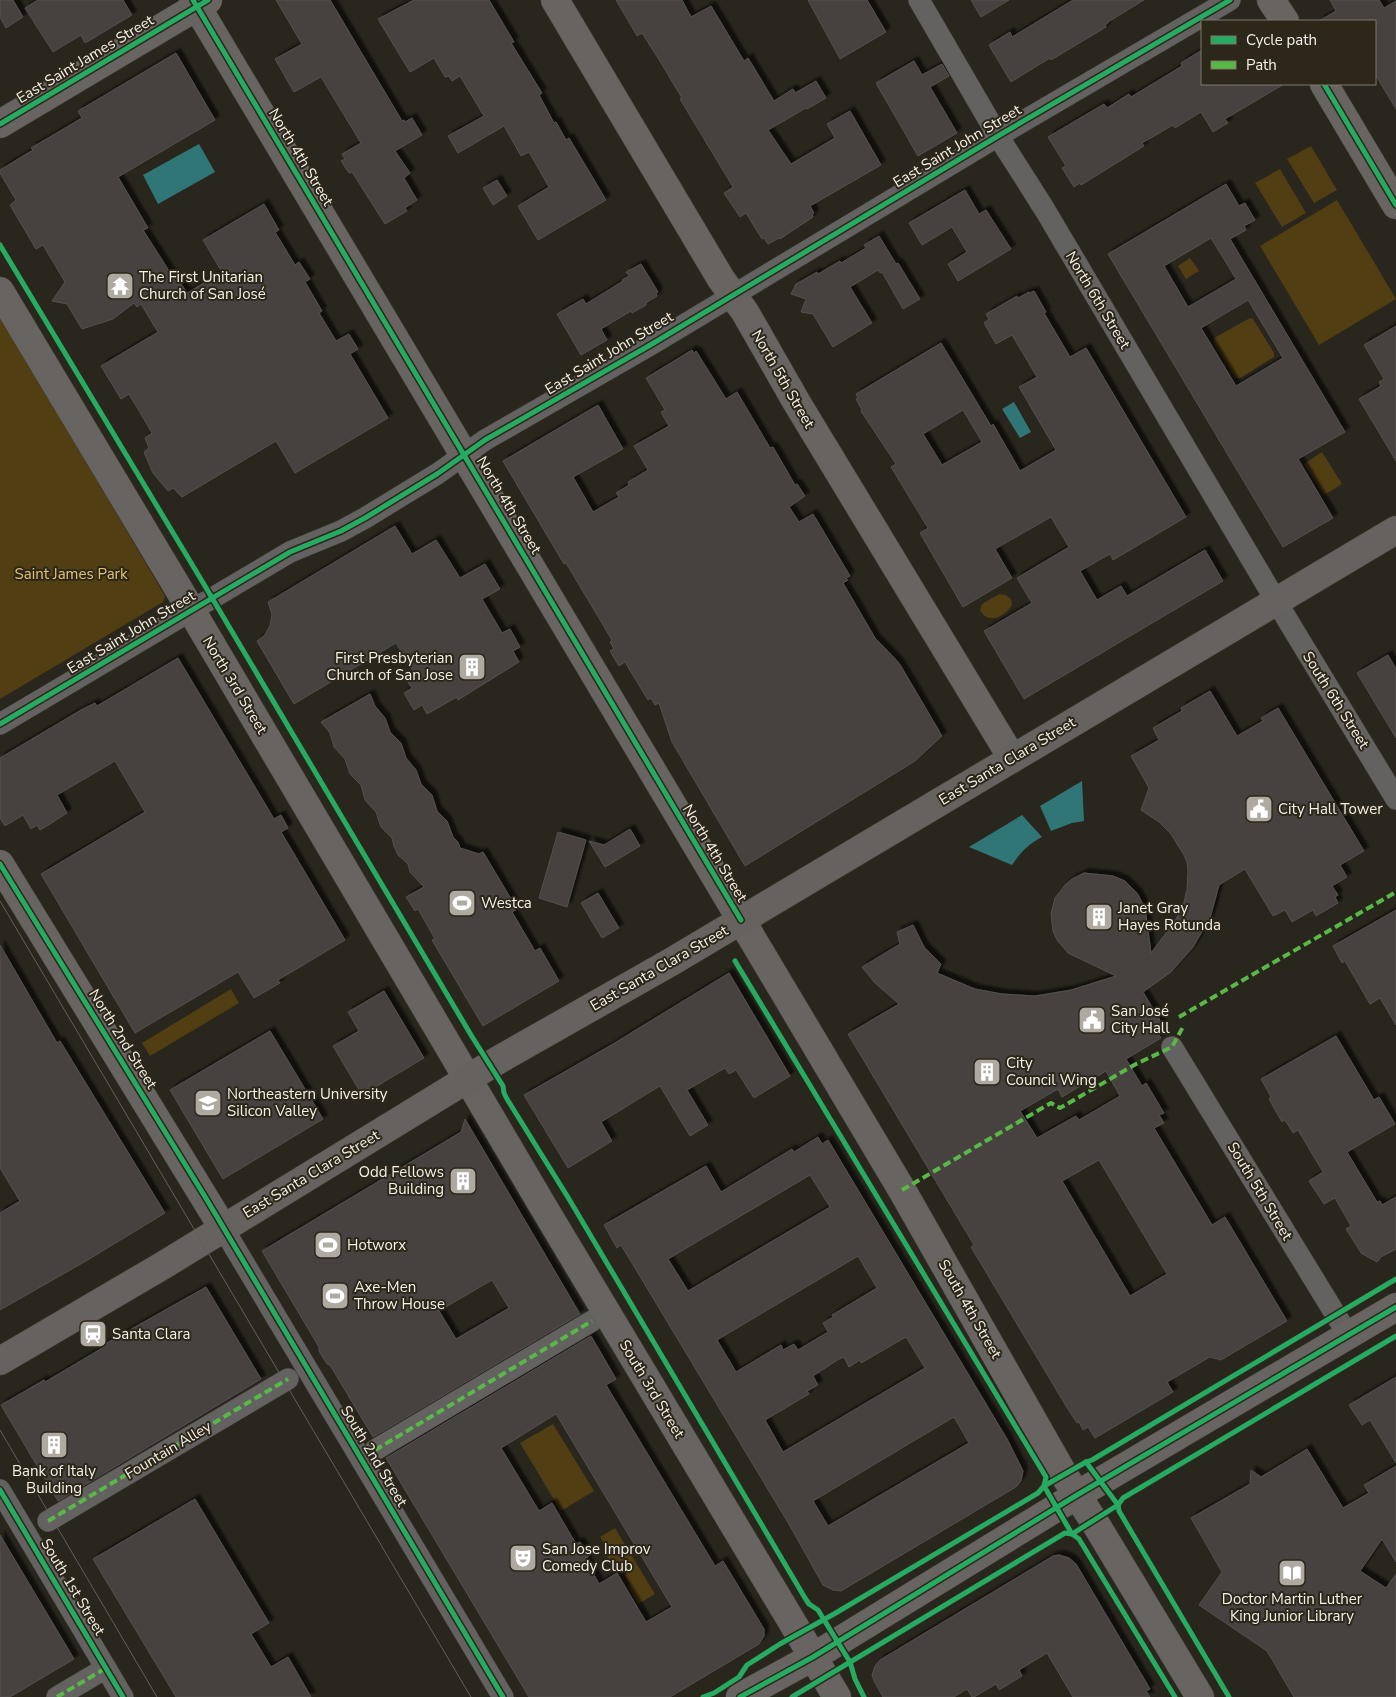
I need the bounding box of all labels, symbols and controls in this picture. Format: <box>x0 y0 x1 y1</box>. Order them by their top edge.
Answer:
street label: East Saint James Street <box>13 10 158 108</box>
legend <box>1201 20 1376 85</box>
text: Cycle path <box>1246 30 1317 50</box>
text: Path <box>1246 55 1277 75</box>
street label: East Saint John Street <box>889 99 1025 192</box>
street label: North 4th Street <box>264 105 338 210</box>
street label: North 6th Street <box>1061 248 1135 353</box>
place label: The First Unitarian Church of San José <box>139 267 266 304</box>
temple icon: The First Unitarian Church of San José <box>105 271 135 301</box>
street label: East Saint John Street <box>541 306 677 399</box>
street label: North 5th Street <box>747 326 820 432</box>
street label: North 4th Street <box>472 453 546 558</box>
park label: Saint James Park <box>15 564 128 584</box>
street label: East Saint John Street <box>63 585 199 678</box>
street label: North 3rd Street <box>198 632 272 738</box>
place label: First Presbyterian Church of San Jose <box>326 648 453 685</box>
street label: South 6th Street <box>1298 648 1374 753</box>
building icon: First Presbyterian Church of San Jose <box>457 652 487 682</box>
street label: East Santa Clara Street <box>935 712 1080 810</box>
public building icon: City Hall Tower <box>1244 794 1274 824</box>
place label: City Hall Tower <box>1278 799 1383 819</box>
street label: North 4th Street <box>678 801 752 906</box>
sports icon: Westca <box>447 888 477 918</box>
place label: Westca <box>481 893 532 913</box>
place label: Janet Gray Hayes Rotunda <box>1117 898 1221 935</box>
building icon: Janet Gray Hayes Rotunda <box>1084 902 1114 932</box>
street label: East Santa Clara Street <box>586 920 732 1016</box>
street label: North 2nd Street <box>84 985 162 1093</box>
place label: San José City Hall <box>1111 1001 1170 1038</box>
public building icon: San José City Hall <box>1077 1005 1107 1035</box>
place label: City Council Wing <box>1006 1053 1097 1090</box>
building icon: City Council Wing <box>972 1057 1002 1087</box>
place label: Northeastern University Silicon Valley <box>227 1084 388 1121</box>
school or university icon: Northeastern University Silicon Valley <box>193 1088 223 1118</box>
street label: East Santa Clara Street <box>239 1125 384 1223</box>
street label: South 5th Street <box>1223 1138 1298 1244</box>
place label: Odd Fellows Building <box>359 1162 444 1199</box>
building icon: Odd Fellows Building <box>448 1166 478 1196</box>
sports icon: Hotworx <box>313 1230 343 1260</box>
place label: Hotworx <box>347 1235 406 1255</box>
street label: South 4th Street <box>934 1256 1007 1363</box>
place label: Axe-Men Throw House <box>354 1277 445 1314</box>
sports icon: Axe-Men Throw House <box>320 1281 350 1311</box>
station icon: Santa Clara <box>78 1319 108 1349</box>
place label: Santa Clara <box>112 1324 190 1344</box>
street label: South 3rd Street <box>615 1336 690 1443</box>
street label: South 2nd Street <box>336 1402 412 1511</box>
street label: Fountain Alley <box>121 1416 215 1484</box>
building icon: Bank of Italy Building <box>39 1430 69 1460</box>
place label: Bank of Italy Building <box>12 1461 96 1498</box>
street label: South 1st Street <box>36 1535 110 1640</box>
place label: San Jose Improv Comedy Club <box>542 1539 651 1576</box>
theatre icon: San Jose Improv Comedy Club <box>508 1543 538 1573</box>
library icon: Doctor Martin Luther King Junior Library <box>1277 1558 1307 1588</box>
place label: Doctor Martin Luther King Junior Library <box>1222 1589 1363 1626</box>

